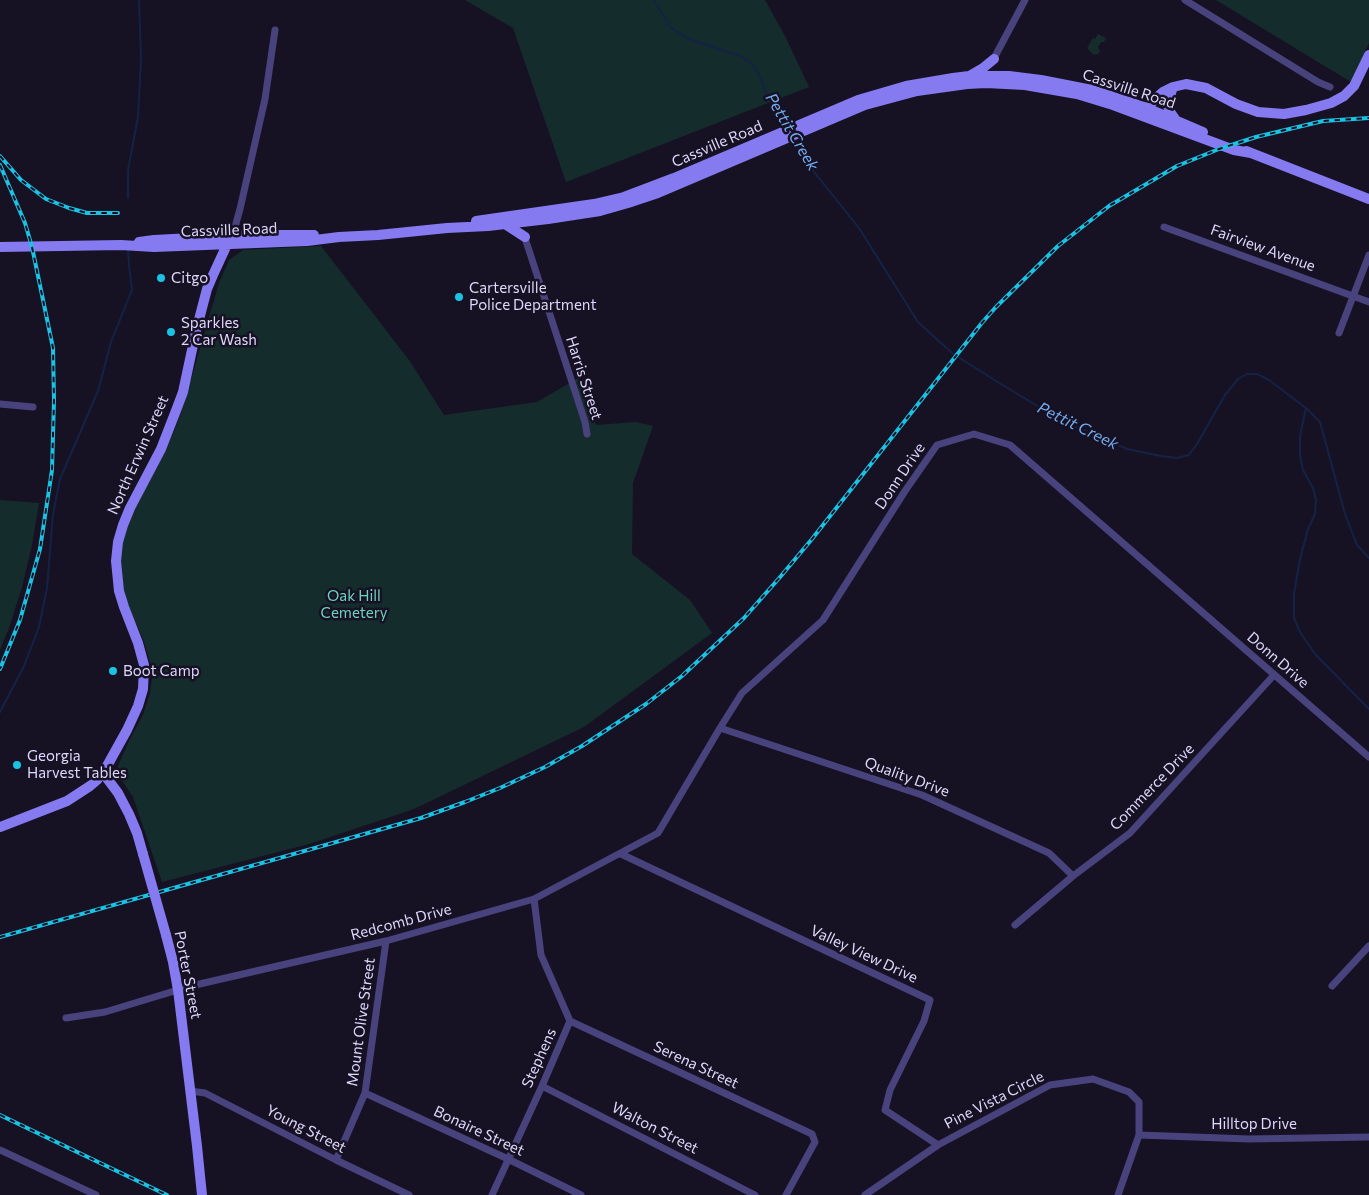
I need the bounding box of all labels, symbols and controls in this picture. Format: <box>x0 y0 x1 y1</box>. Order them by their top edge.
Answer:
street label: Cassville Road <box>1080 66 1178 112</box>
water label: Pettit Creek <box>761 90 823 174</box>
street label: Cassville Road <box>669 117 765 171</box>
street label: Cassville Road <box>180 219 278 241</box>
street label: Fairview Avenue <box>1208 221 1318 275</box>
place label: Citgo <box>171 269 208 287</box>
marker: Citgo <box>155 272 167 284</box>
place label: Cartersville Police Department <box>469 279 597 314</box>
marker: Cartersville Police Department <box>453 291 465 303</box>
place label: Sparkles 2 Car Wash <box>181 314 257 349</box>
marker: Sparkles 2 Car Wash <box>165 326 177 338</box>
street label: Harris Street <box>562 334 606 422</box>
street label: North Erwin Street <box>104 393 172 517</box>
water label: Pettit Creek <box>1034 398 1122 454</box>
street label: Donn Drive <box>871 439 929 513</box>
park label: Oak Hill Cemetery <box>321 587 387 622</box>
street label: Donn Drive <box>1243 628 1313 692</box>
place label: Boot Camp <box>123 662 200 680</box>
marker: Boot Camp <box>107 665 119 677</box>
street label: Commerce Drive <box>1106 740 1198 834</box>
place label: Georgia Harvest Tables <box>27 747 127 782</box>
street label: Quality Drive <box>862 753 952 801</box>
marker: Georgia Harvest Tables <box>11 759 23 771</box>
street label: Redcomb Drive <box>349 900 453 944</box>
street label: Valley View Drive <box>807 921 921 987</box>
street label: Porter Street <box>171 929 205 1021</box>
street label: Mount Olive Street <box>343 956 379 1088</box>
street label: Stephens <box>518 1025 560 1091</box>
street label: Serena Street <box>650 1037 742 1093</box>
street label: Pine Vista Circle <box>941 1067 1047 1133</box>
street label: Walton Street <box>609 1098 701 1158</box>
street label: Young Street <box>263 1101 349 1157</box>
street label: Bonaire Street <box>431 1102 527 1160</box>
street label: Hilltop Drive <box>1211 1115 1297 1133</box>

